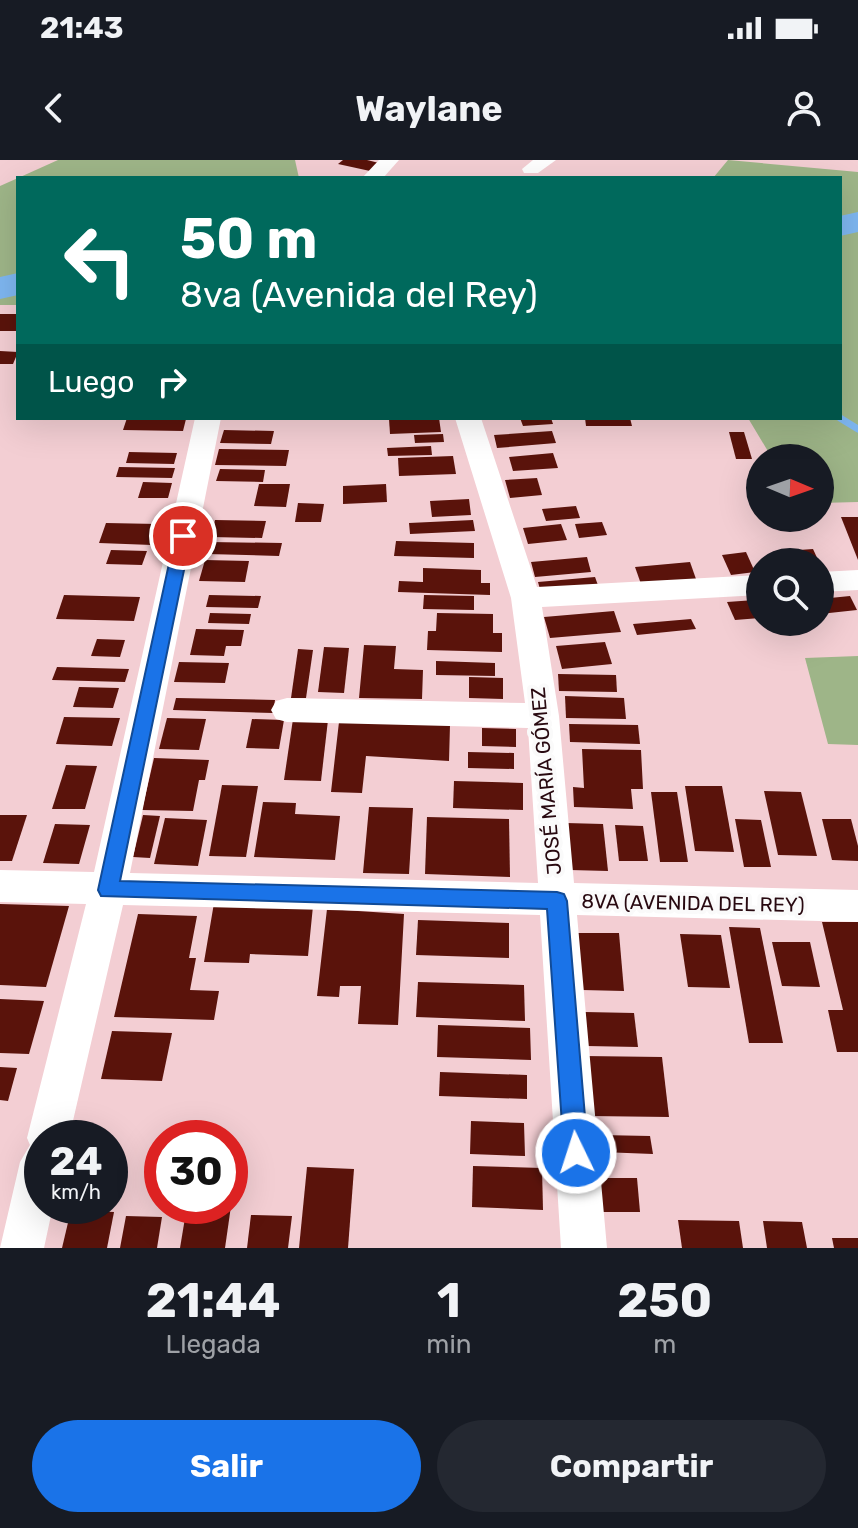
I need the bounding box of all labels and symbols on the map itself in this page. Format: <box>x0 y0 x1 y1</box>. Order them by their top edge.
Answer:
north arrow <box>746 444 834 532</box>
pin <box>149 502 217 570</box>
street label: JOSÉ MARÍA GÓMEZ <box>526 686 566 876</box>
street label: 8VA (AVENIDA DEL REY) <box>581 889 805 917</box>
position arrow <box>534 1111 618 1195</box>
speed limit sign: 30 <box>144 1120 248 1224</box>

